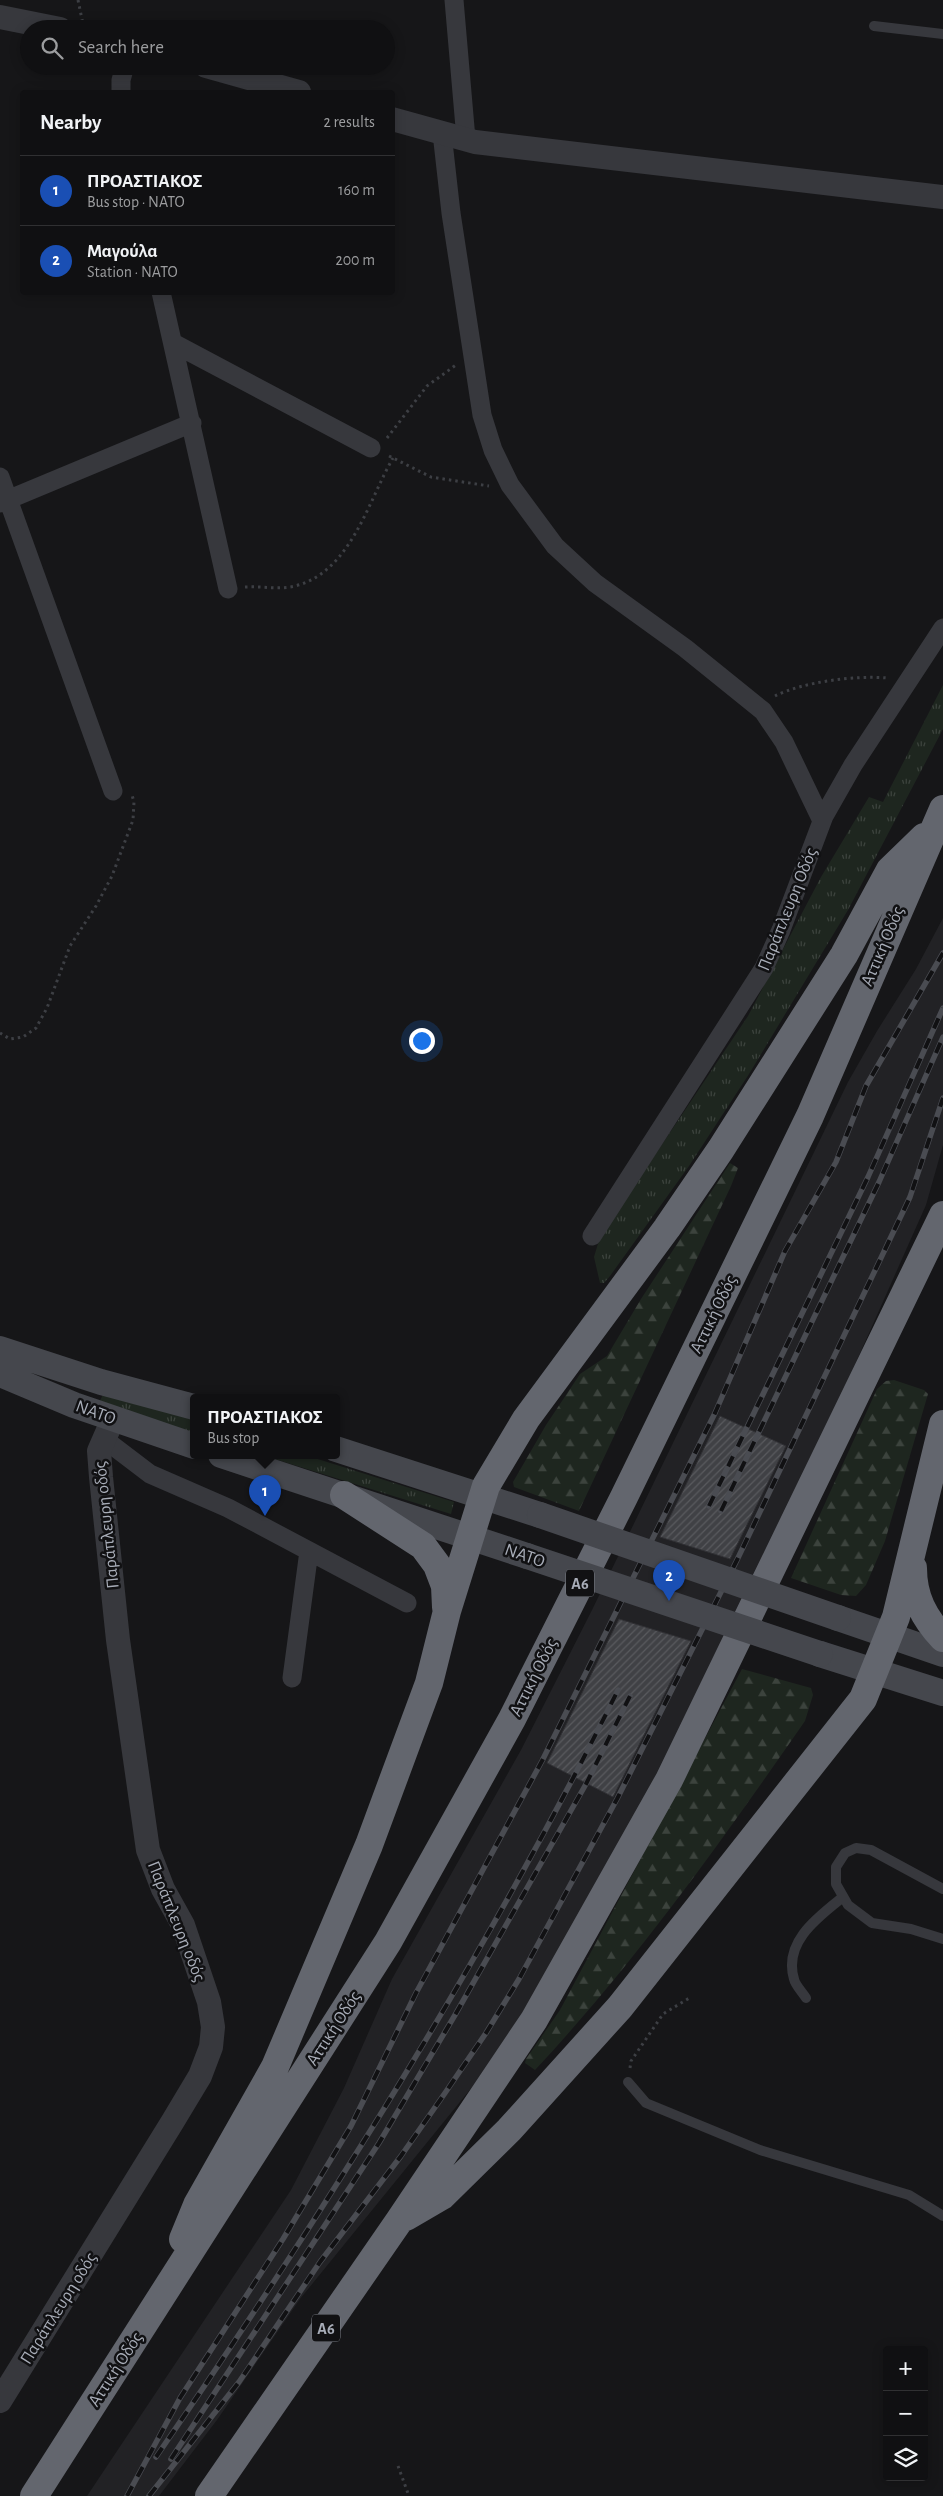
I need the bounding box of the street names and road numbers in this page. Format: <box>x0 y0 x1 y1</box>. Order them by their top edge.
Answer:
street label: Παράπλευρη Οδός <box>755 845 821 973</box>
street label: Αττική Οδός <box>858 904 908 989</box>
street label: Αττική Οδός <box>687 1272 741 1356</box>
street label: ΝΑΤΟ <box>73 1397 118 1428</box>
street label: Παράπλευρη οδός <box>91 1460 123 1590</box>
street label: ΝΑΤΟ <box>502 1541 547 1571</box>
road number: Α6 <box>566 1570 594 1596</box>
street label: Αττική Οδός <box>507 1636 561 1719</box>
street label: Παράπλευρη οδός <box>144 1859 208 1984</box>
street label: Αττική Οδός <box>303 1988 364 2069</box>
street label: Παράπλευρη οδός <box>17 2249 100 2368</box>
road number: Α6 <box>312 2314 340 2342</box>
street label: Αττική Οδός <box>85 2329 146 2410</box>

